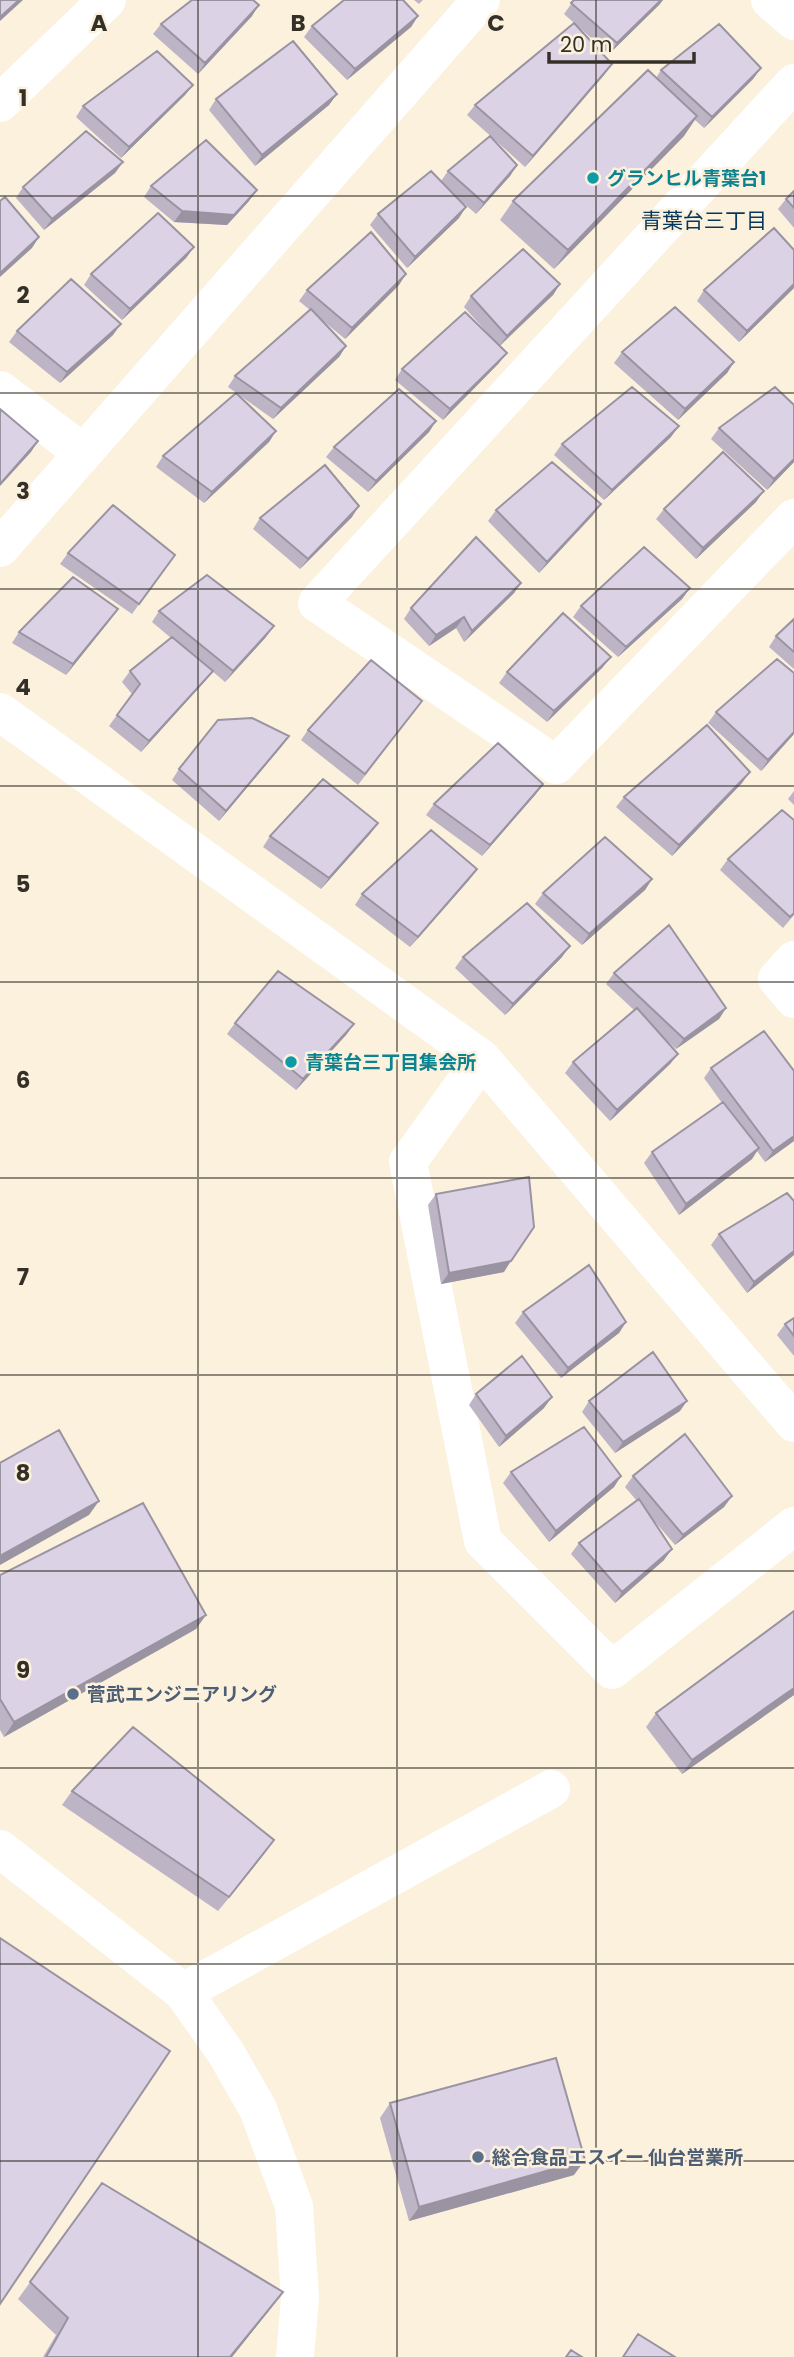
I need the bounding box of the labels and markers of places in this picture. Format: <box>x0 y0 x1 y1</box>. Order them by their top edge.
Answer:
place label: グランヒル青葉台1 <box>607 165 766 192</box>
marker: グランヒル青葉台1 <box>585 170 601 186</box>
place label: 青葉台三丁目集会所 <box>305 1049 476 1076</box>
marker: 青葉台三丁目集会所 <box>283 1054 299 1070</box>
place label: 菅武エンジニアリング <box>87 1681 277 1708</box>
marker: 菅武エンジニアリング <box>65 1686 81 1702</box>
place label: 総合食品エスイー 仙台営業所 <box>492 2144 743 2171</box>
marker: 総合食品エスイー 仙台営業所 <box>470 2149 486 2165</box>

